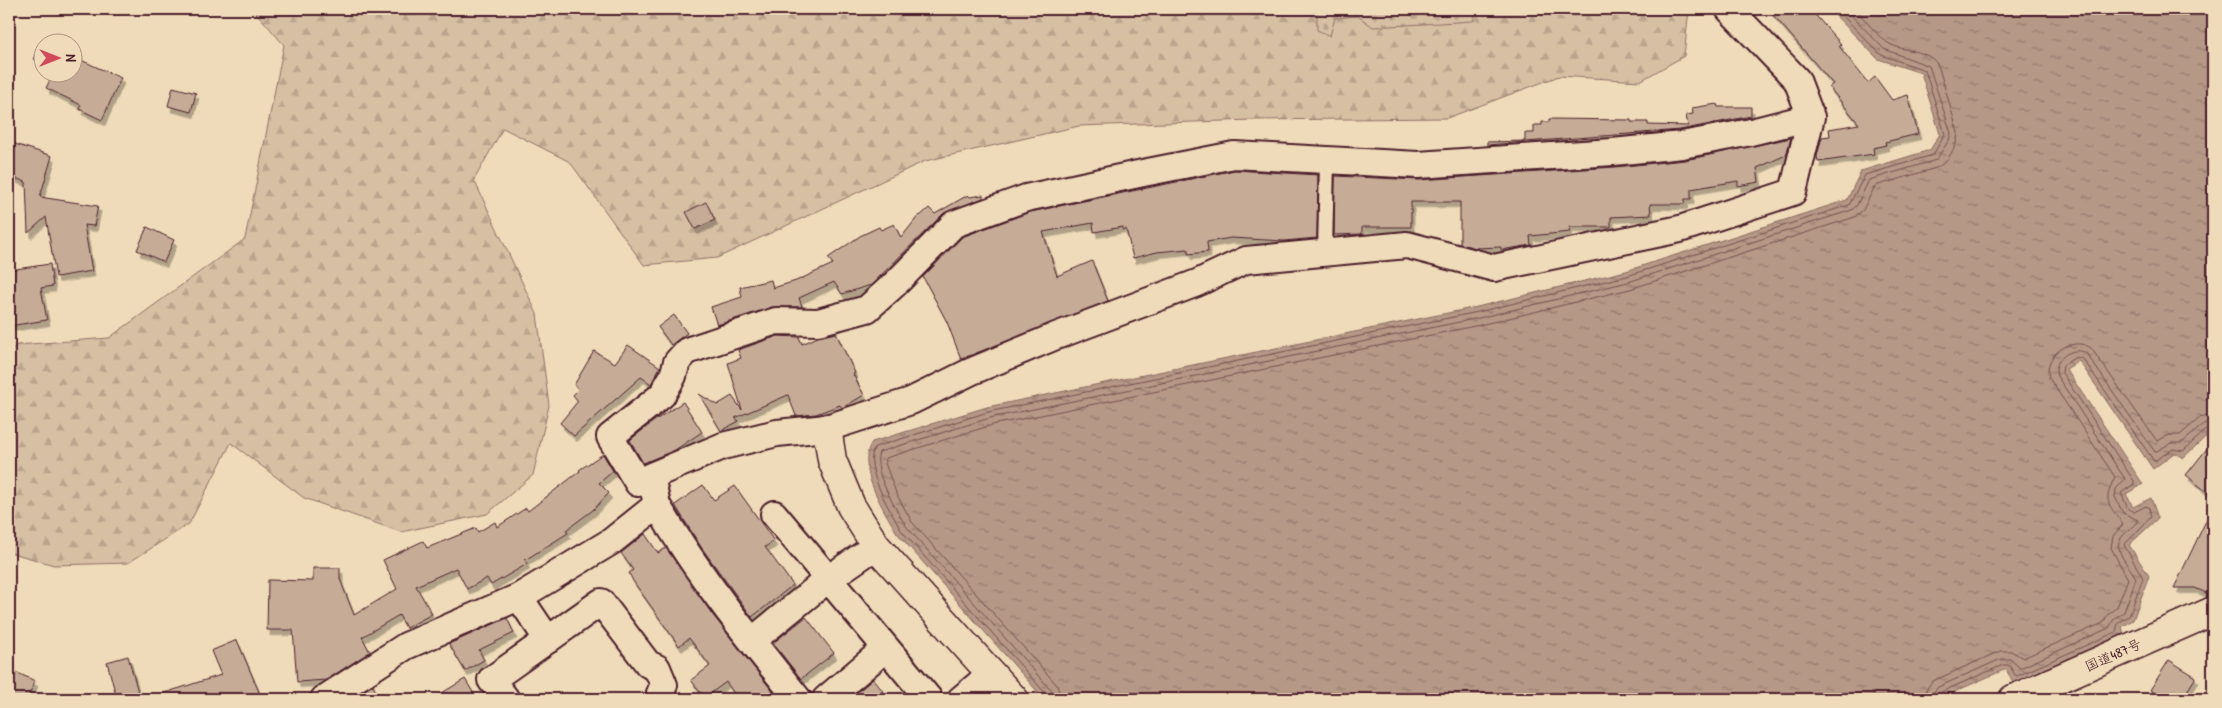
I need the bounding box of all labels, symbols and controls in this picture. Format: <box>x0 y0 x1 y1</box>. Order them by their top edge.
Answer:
north arrow <box>32 32 82 82</box>
text: N <box>62 54 81 62</box>
street label: 国道487号 <box>2081 634 2144 675</box>

